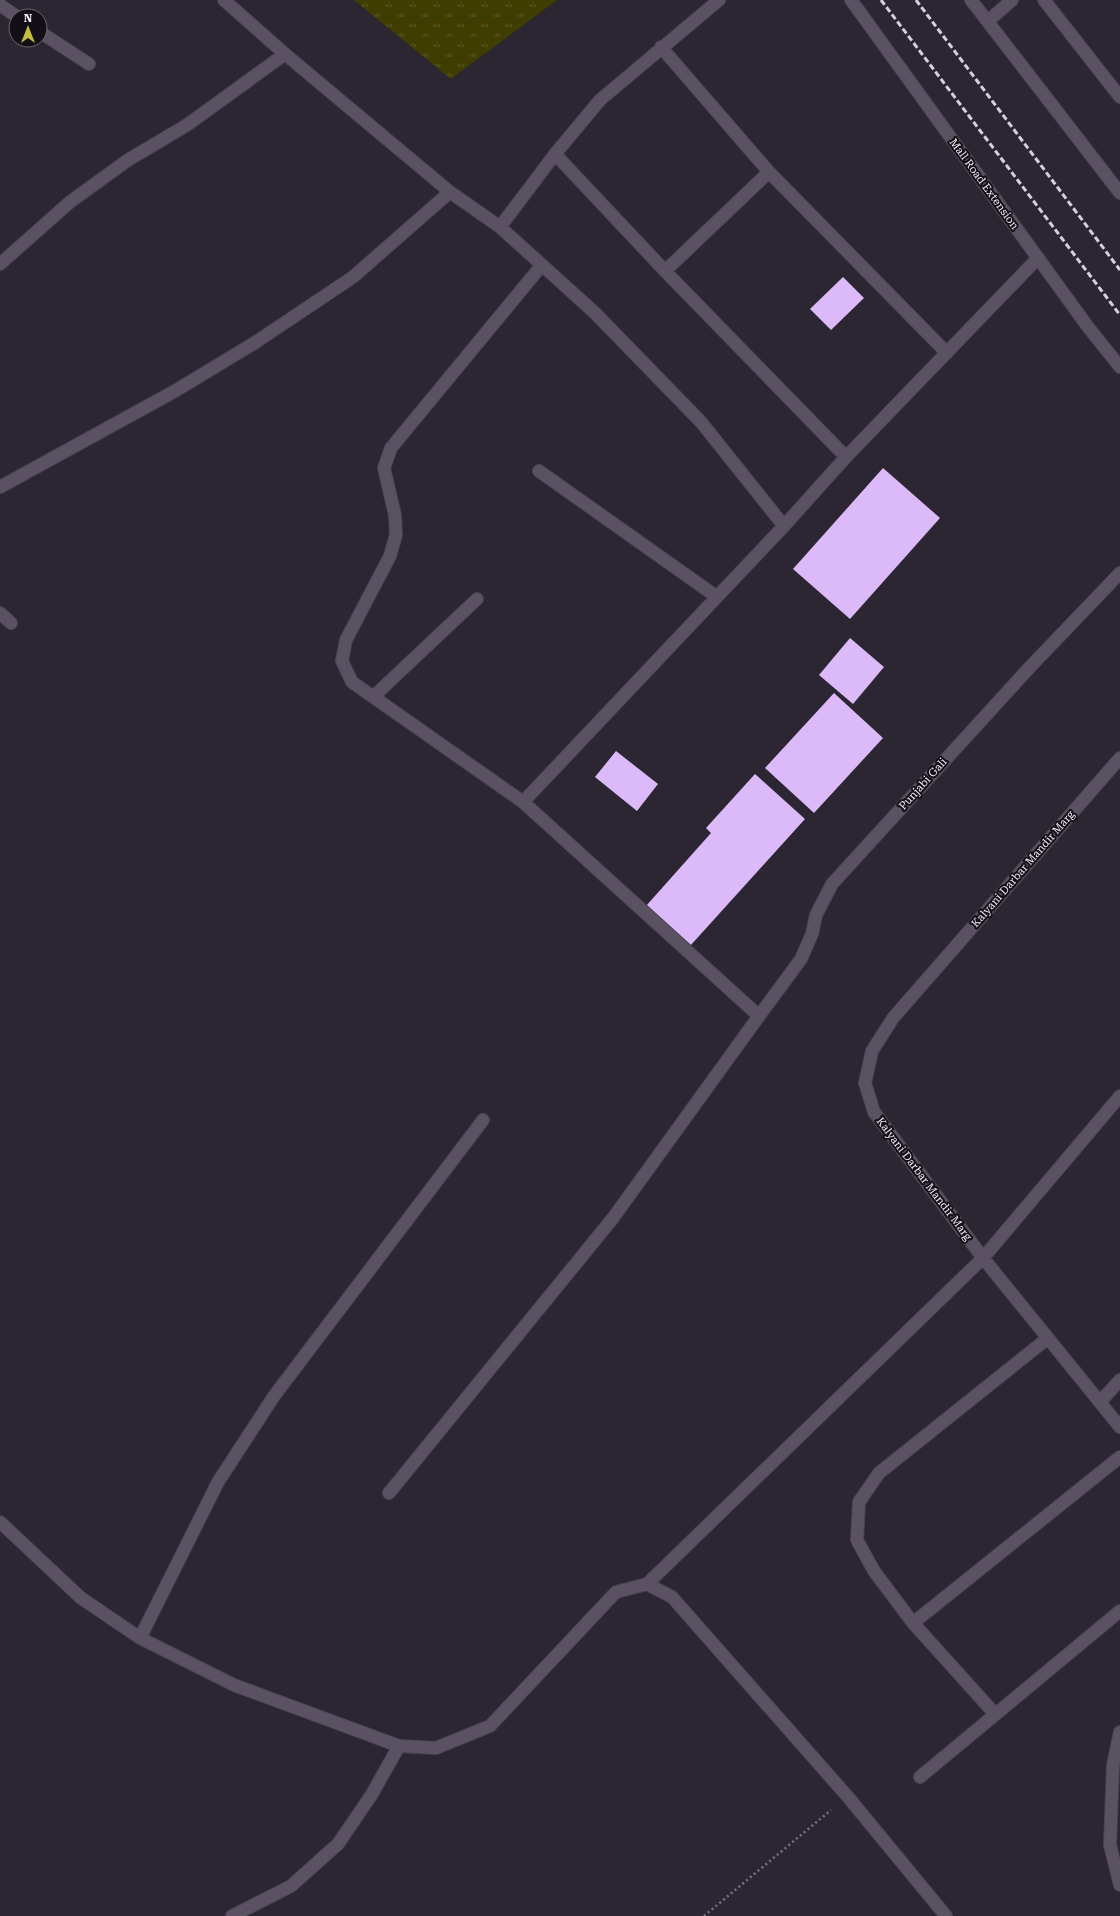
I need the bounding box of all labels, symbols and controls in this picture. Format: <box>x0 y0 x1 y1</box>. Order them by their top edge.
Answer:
north arrow <box>8 8 48 48</box>
text: N <box>24 12 33 25</box>
street label: Mall Road Extension <box>947 136 1021 232</box>
street label: Punjabi Gali <box>896 755 950 813</box>
street label: Kalyani Darbar Mandir Marg <box>969 807 1078 930</box>
street label: Kalyani Darbar Mandir Marg <box>874 1115 975 1244</box>

